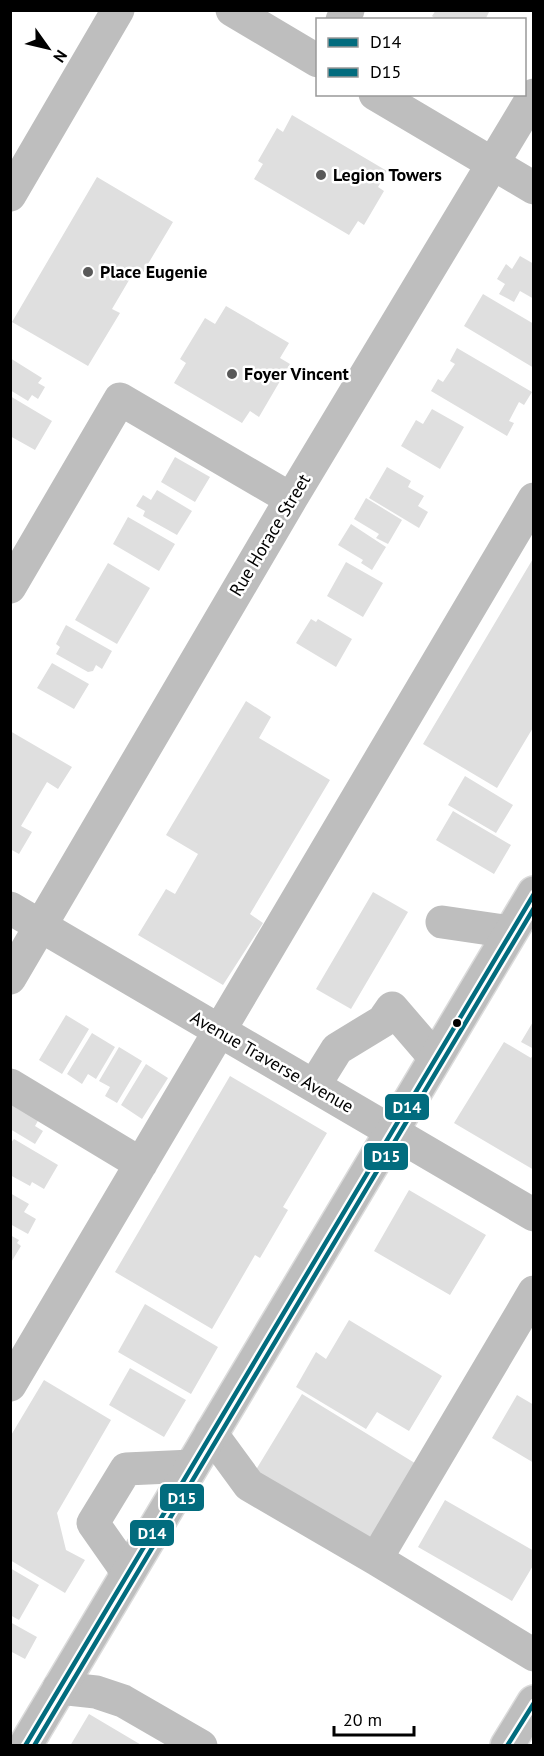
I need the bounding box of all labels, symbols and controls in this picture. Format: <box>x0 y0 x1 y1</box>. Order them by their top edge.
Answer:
north arrow <box>18 18 78 78</box>
legend <box>316 18 526 96</box>
text: D14 <box>370 30 402 53</box>
text: N <box>49 46 72 66</box>
text: D15 <box>370 60 401 83</box>
place label: Legion Towers <box>333 163 442 186</box>
marker: Legion Towers <box>314 168 328 182</box>
place label: Place Eugenie <box>100 260 207 283</box>
marker: Place Eugenie <box>81 265 95 279</box>
place label: Foyer Vincent <box>244 362 349 385</box>
marker: Foyer Vincent <box>225 367 239 381</box>
street label: Rue Horace Street <box>224 469 315 600</box>
street label: Avenue Traverse Avenue <box>187 1005 358 1118</box>
unlabelled marker <box>451 1017 463 1029</box>
line badge: D14 <box>384 1093 430 1121</box>
text: D14 <box>393 1097 421 1117</box>
line badge: D15 <box>363 1142 409 1171</box>
text: D15 <box>372 1146 400 1166</box>
line badge: D15 <box>159 1483 205 1512</box>
text: D15 <box>168 1488 196 1508</box>
line badge: D14 <box>129 1519 175 1547</box>
text: D14 <box>138 1523 166 1543</box>
scale bar <box>334 1699 414 1737</box>
text: 20 m <box>343 1708 382 1731</box>

